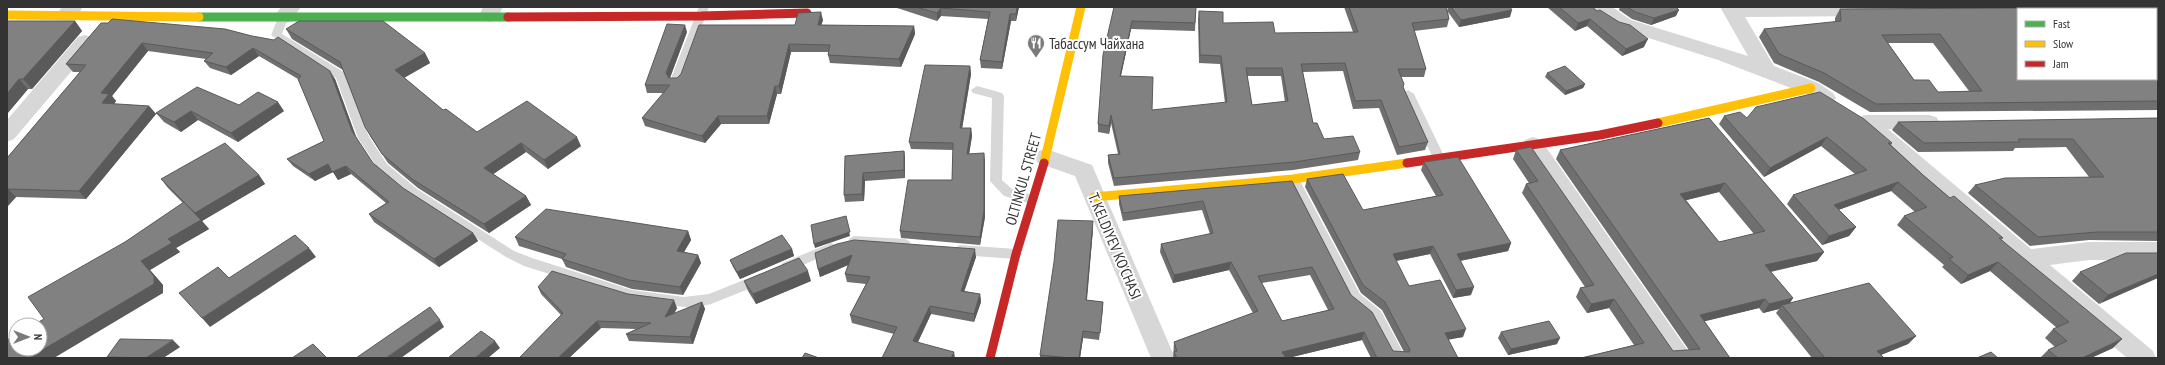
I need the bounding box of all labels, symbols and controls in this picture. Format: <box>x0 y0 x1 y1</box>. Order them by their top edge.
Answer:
legend <box>2017 8 2157 80</box>
text: Fast <box>2053 16 2071 31</box>
restaurant icon: Табассум Чайхана <box>1026 33 1046 58</box>
place label: Табассум Чайхана <box>1049 34 1144 53</box>
text: Slow <box>2053 36 2074 51</box>
text: Jam <box>2052 56 2069 71</box>
street label: OLTINKUL STREET <box>1001 130 1045 227</box>
street label: T. KELDIYEV KO'CHASI <box>1084 190 1146 302</box>
north arrow <box>8 317 48 357</box>
text: N <box>31 334 45 340</box>

